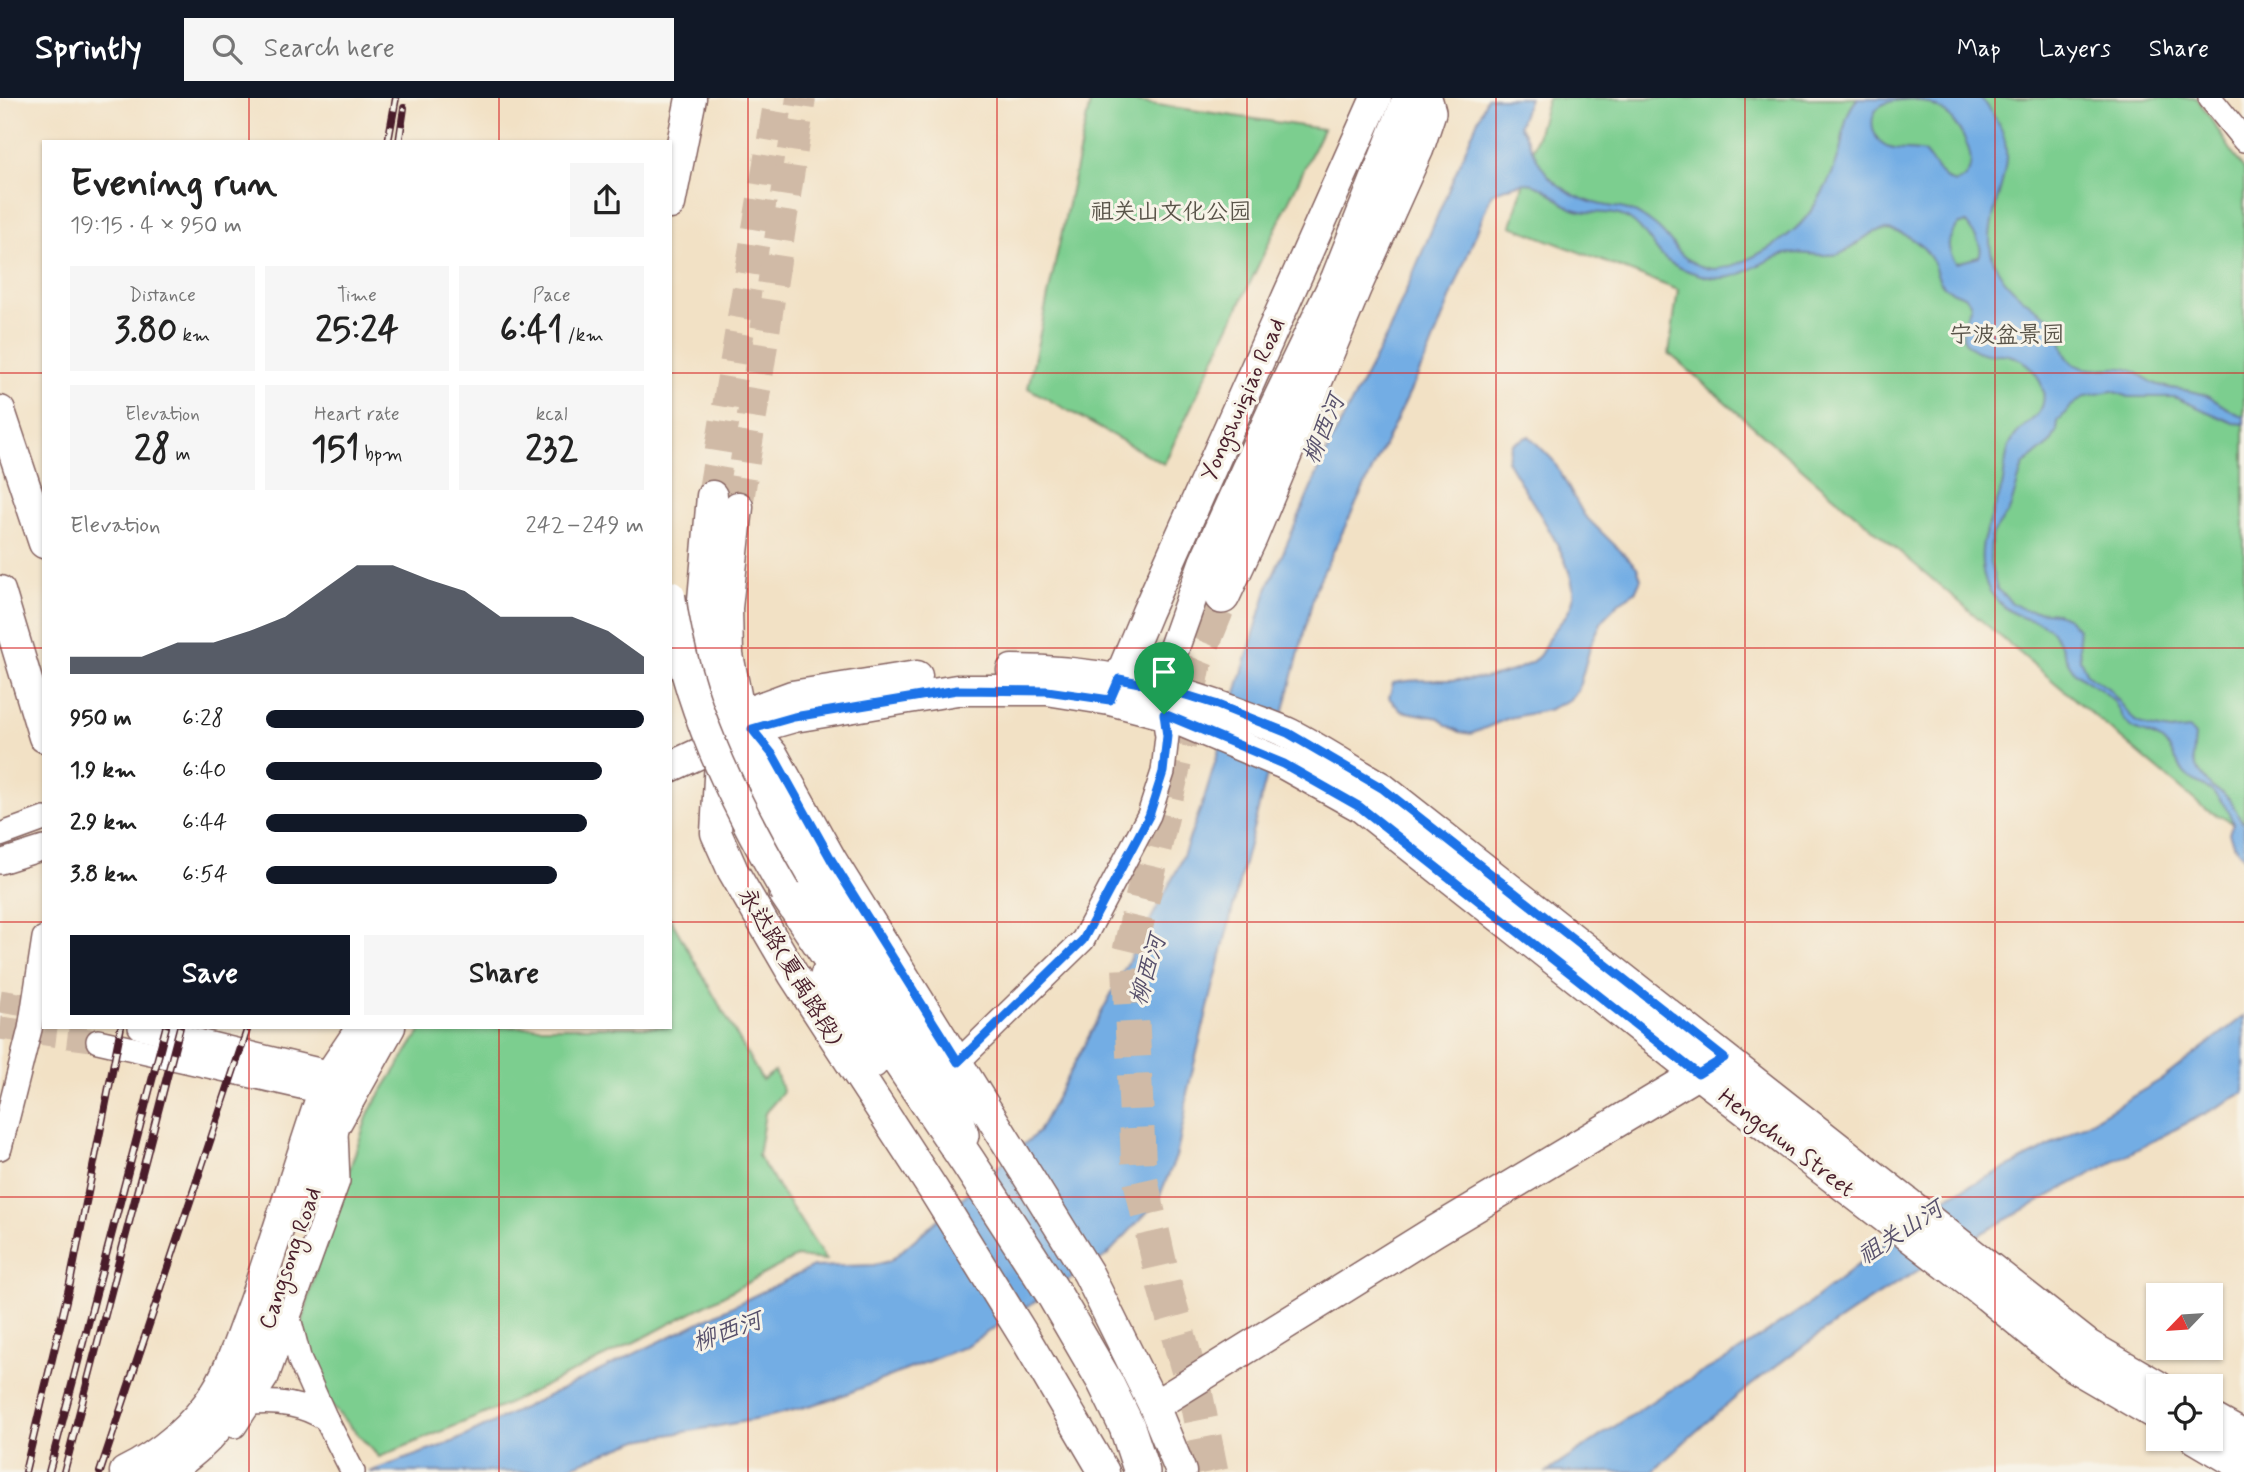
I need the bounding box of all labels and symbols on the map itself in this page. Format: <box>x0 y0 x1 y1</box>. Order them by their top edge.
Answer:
park label: 祖关山文化公园 <box>1091 198 1252 228</box>
street label: Yongshuiqiao Road <box>1195 314 1295 487</box>
park label: 宁波盆景园 <box>1950 321 2065 351</box>
water label: 柳西河 <box>1296 387 1354 469</box>
pin <box>1134 642 1194 714</box>
street label: 永达路(夏禹路段) <box>730 883 848 1051</box>
water label: 柳西河 <box>1123 928 1175 1009</box>
street label: Hengchun Street <box>1710 1082 1860 1206</box>
street label: Cangsong Road <box>253 1184 331 1334</box>
water label: 祖关山河 <box>1852 1192 1953 1272</box>
north arrow <box>2146 1283 2222 1360</box>
water label: 柳西河 <box>688 1304 770 1359</box>

